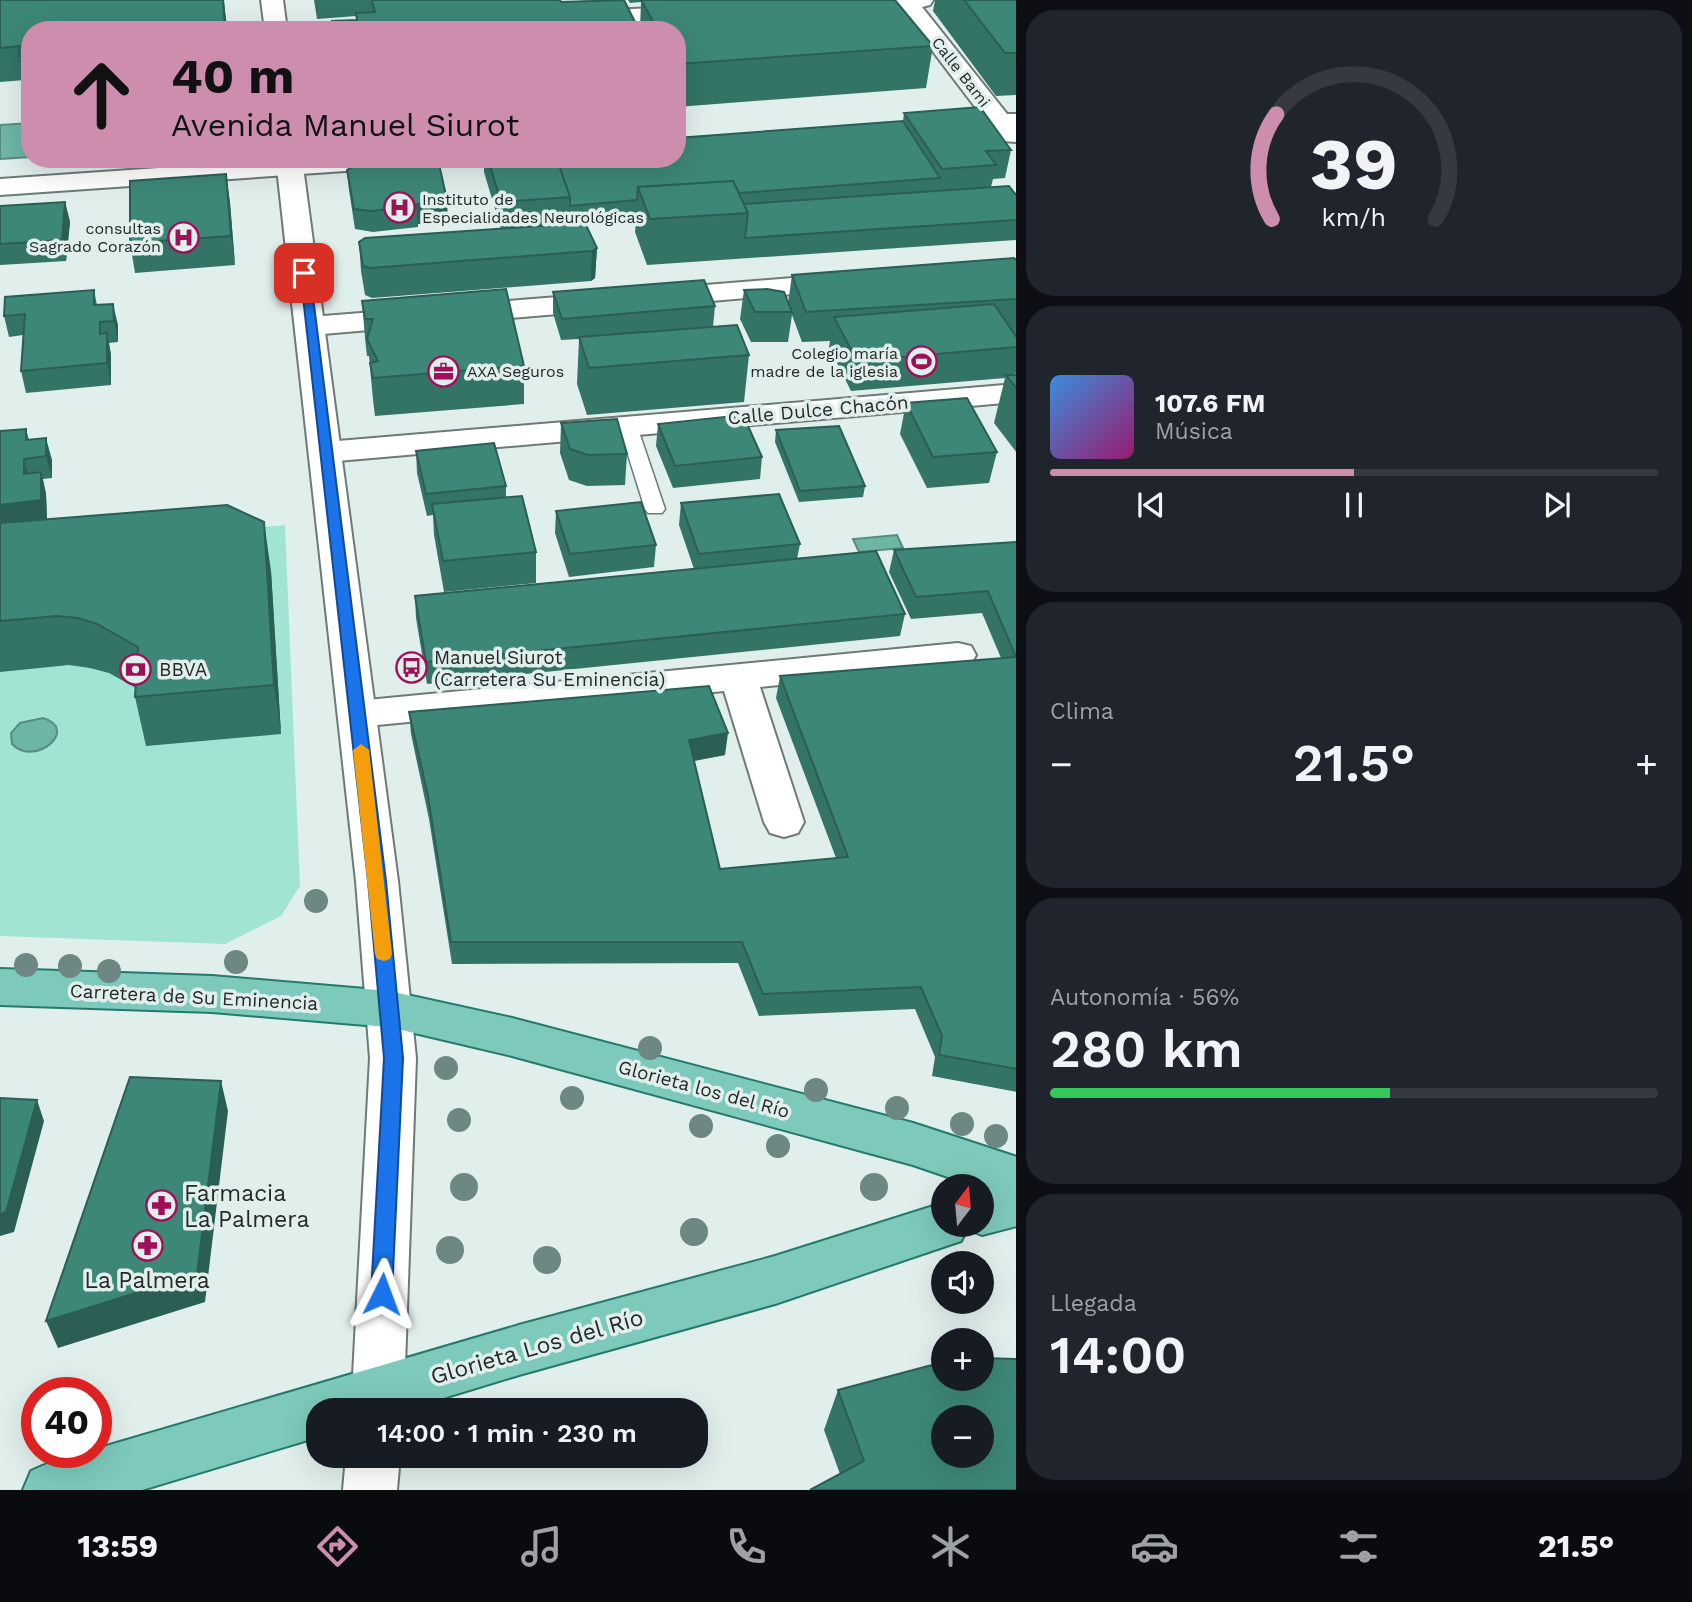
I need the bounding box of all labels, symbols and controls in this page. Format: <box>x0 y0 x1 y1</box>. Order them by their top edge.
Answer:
street label: Calle Bami <box>928 33 994 111</box>
text: 40 m <box>171 47 294 105</box>
icon: ahead <box>56 49 147 140</box>
text: Avenida Manuel Siurot <box>171 106 519 144</box>
text: 39 <box>1310 121 1398 207</box>
place label: Instituto de Especialidades Neurológicas <box>422 190 644 227</box>
hospital icon: Instituto de Especialidades Neurológicas <box>382 191 416 225</box>
text: km/h <box>1322 203 1386 232</box>
place label: consultas Sagrado Corazón <box>29 219 161 256</box>
hospital icon: consultas Sagrado Corazón <box>167 220 201 254</box>
pin <box>274 243 334 303</box>
icon: arrive <box>285 254 323 292</box>
place label: Colegio maría madre de la iglesia <box>750 344 898 381</box>
sports icon: Colegio maría madre de la iglesia <box>904 345 938 379</box>
office icon: AXA Seguros <box>427 354 461 388</box>
place label: AXA Seguros <box>467 362 564 381</box>
text: 107.6 FM <box>1155 388 1265 418</box>
street label: Calle Dulce Chacón <box>727 391 909 429</box>
text: Música <box>1155 418 1233 445</box>
icon: previous <box>1132 486 1170 524</box>
icon: pause <box>1335 486 1373 524</box>
icon: next <box>1538 486 1576 524</box>
place label: Manuel Siurot (Carretera Su Eminencia) <box>434 646 665 691</box>
bus stop icon: Manuel Siurot (Carretera Su Eminencia) <box>394 651 428 685</box>
bank icon: BBVA <box>119 652 153 686</box>
place label: BBVA <box>159 658 208 681</box>
text: Clima <box>1050 698 1114 725</box>
text: 21.5° <box>1293 733 1415 794</box>
text: − <box>1050 742 1073 786</box>
text: + <box>1635 742 1658 786</box>
street label: Carretera de Su Eminencia <box>69 979 319 1015</box>
text: Autonomía · 56% <box>1050 984 1239 1011</box>
text: 280 km <box>1050 1019 1243 1080</box>
street label: Glorieta los del Río <box>616 1055 792 1123</box>
north arrow <box>931 1174 994 1237</box>
map controls <box>931 1174 994 1468</box>
place label: Farmacia La Palmera <box>184 1180 309 1233</box>
pharmacy icon: Farmacia La Palmera <box>144 1189 178 1223</box>
pharmacy icon: La Palmera <box>130 1229 164 1263</box>
button: sound <box>931 1251 994 1314</box>
position arrow <box>345 1257 419 1331</box>
place label: La Palmera <box>84 1267 210 1294</box>
text: Llegada <box>1050 1290 1137 1317</box>
street label: Glorieta Los del Río <box>428 1304 646 1390</box>
text: 14:00 <box>1050 1325 1186 1386</box>
button: + <box>931 1328 994 1391</box>
speed limit sign: 40 <box>21 1377 112 1468</box>
button: − <box>931 1405 994 1468</box>
text: 14:00 · 1 min · 230 m <box>377 1418 637 1448</box>
icon: directions <box>313 1522 362 1571</box>
icon: music <box>517 1522 566 1571</box>
icon: phone <box>722 1522 771 1571</box>
icon: climate <box>926 1522 975 1571</box>
icon: car <box>1130 1522 1179 1571</box>
icon: filters <box>1334 1522 1383 1571</box>
text: 13:59 <box>78 1527 158 1565</box>
text: 21.5° <box>1538 1527 1614 1565</box>

